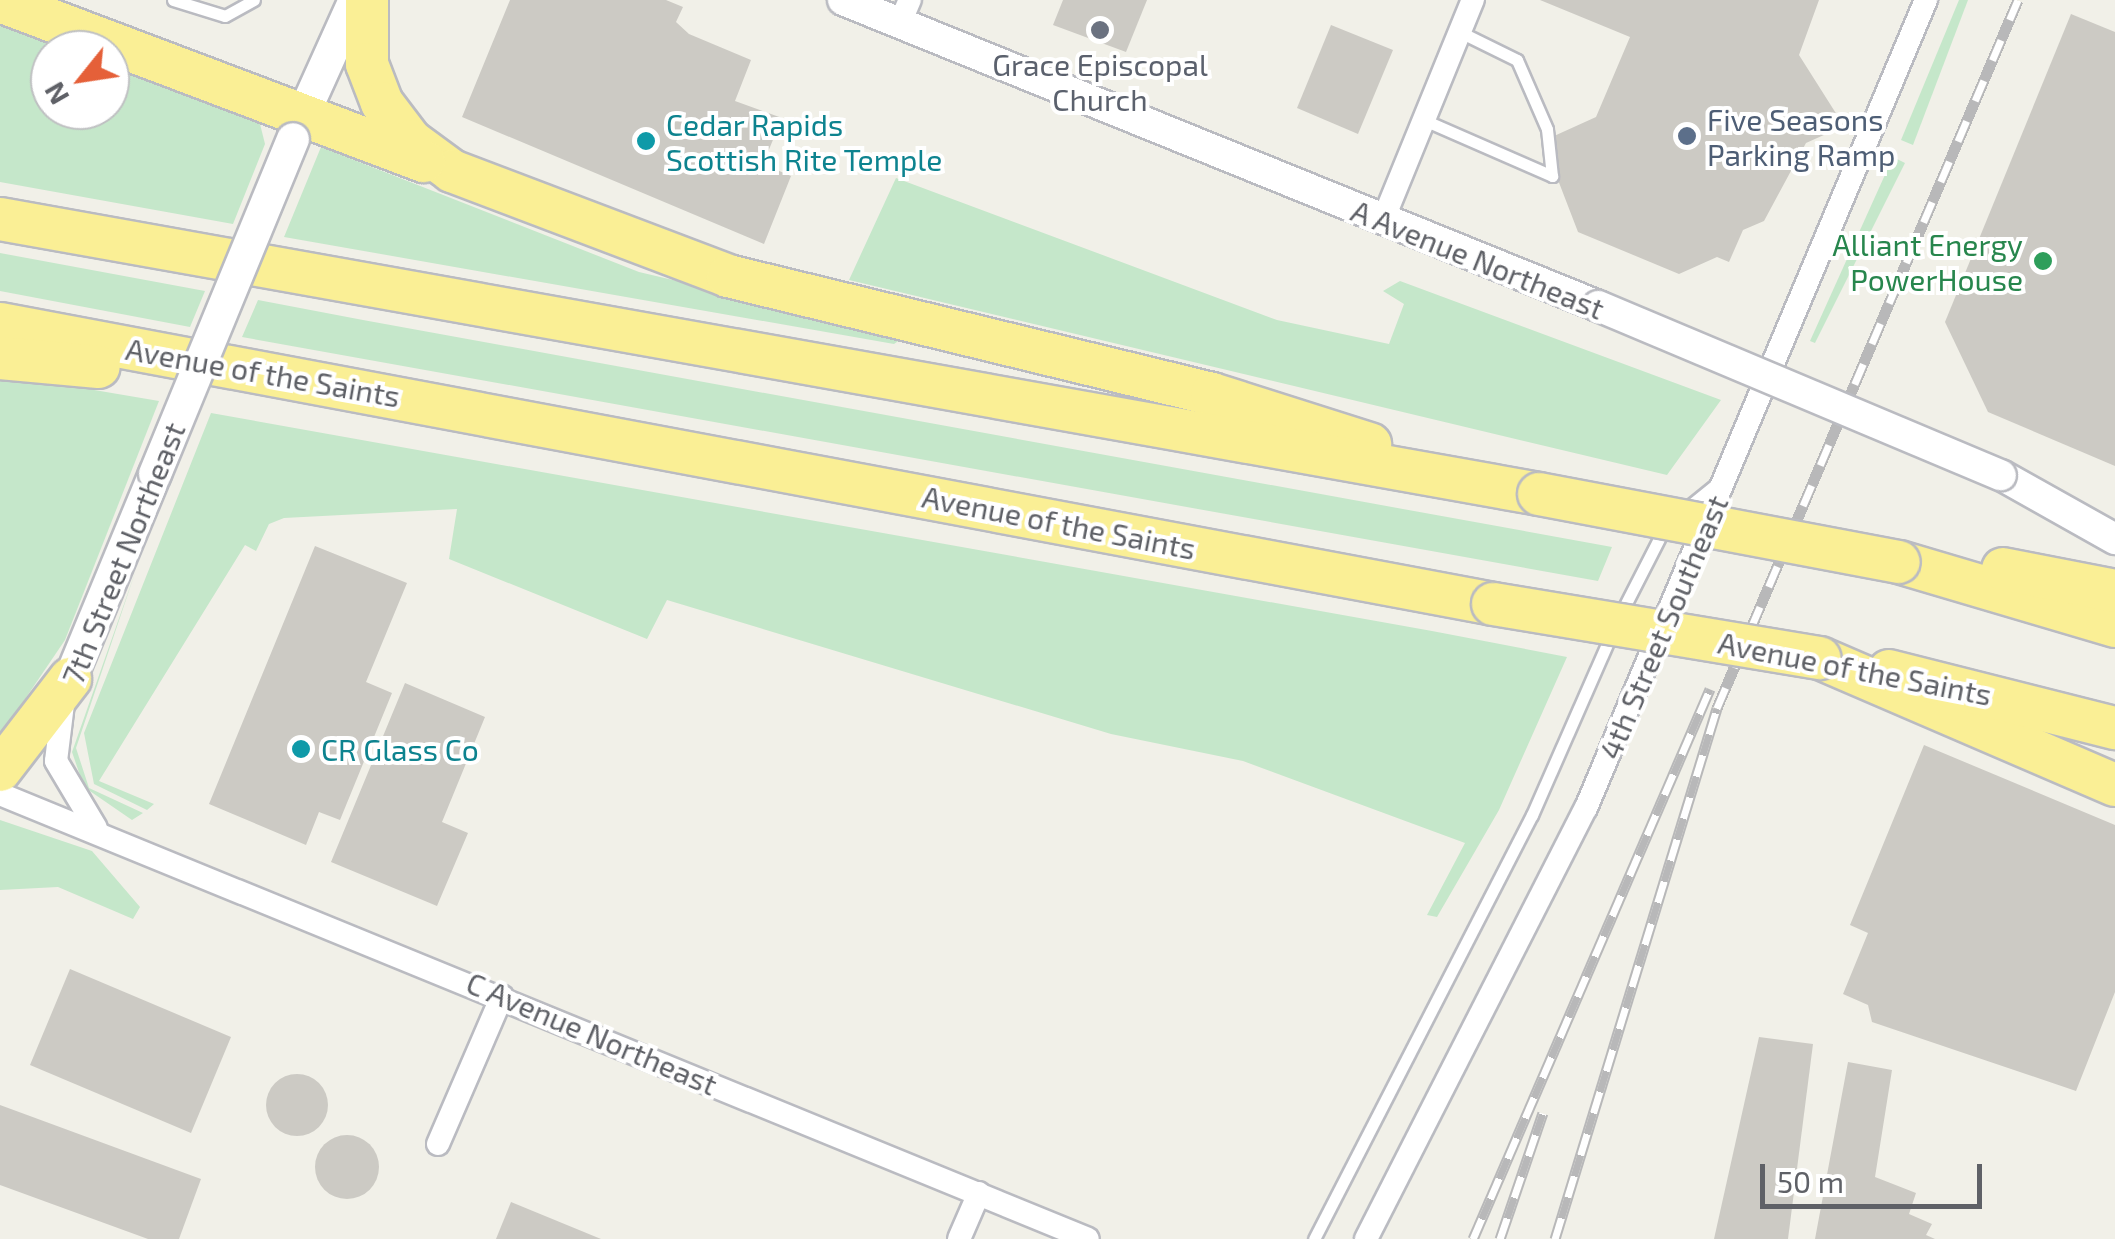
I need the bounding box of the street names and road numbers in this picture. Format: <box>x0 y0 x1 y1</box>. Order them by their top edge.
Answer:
street label: A Avenue Northeast <box>1346 192 1610 326</box>
street label: Avenue of the Saints <box>123 330 403 414</box>
street label: 7th Street Northeast <box>54 417 192 689</box>
street label: Avenue of the Saints <box>919 478 1199 566</box>
street label: 4th Street Southeast <box>1591 490 1735 764</box>
street label: Avenue of the Saints <box>1715 624 1995 712</box>
street label: C Avenue Northeast <box>461 964 723 1102</box>

